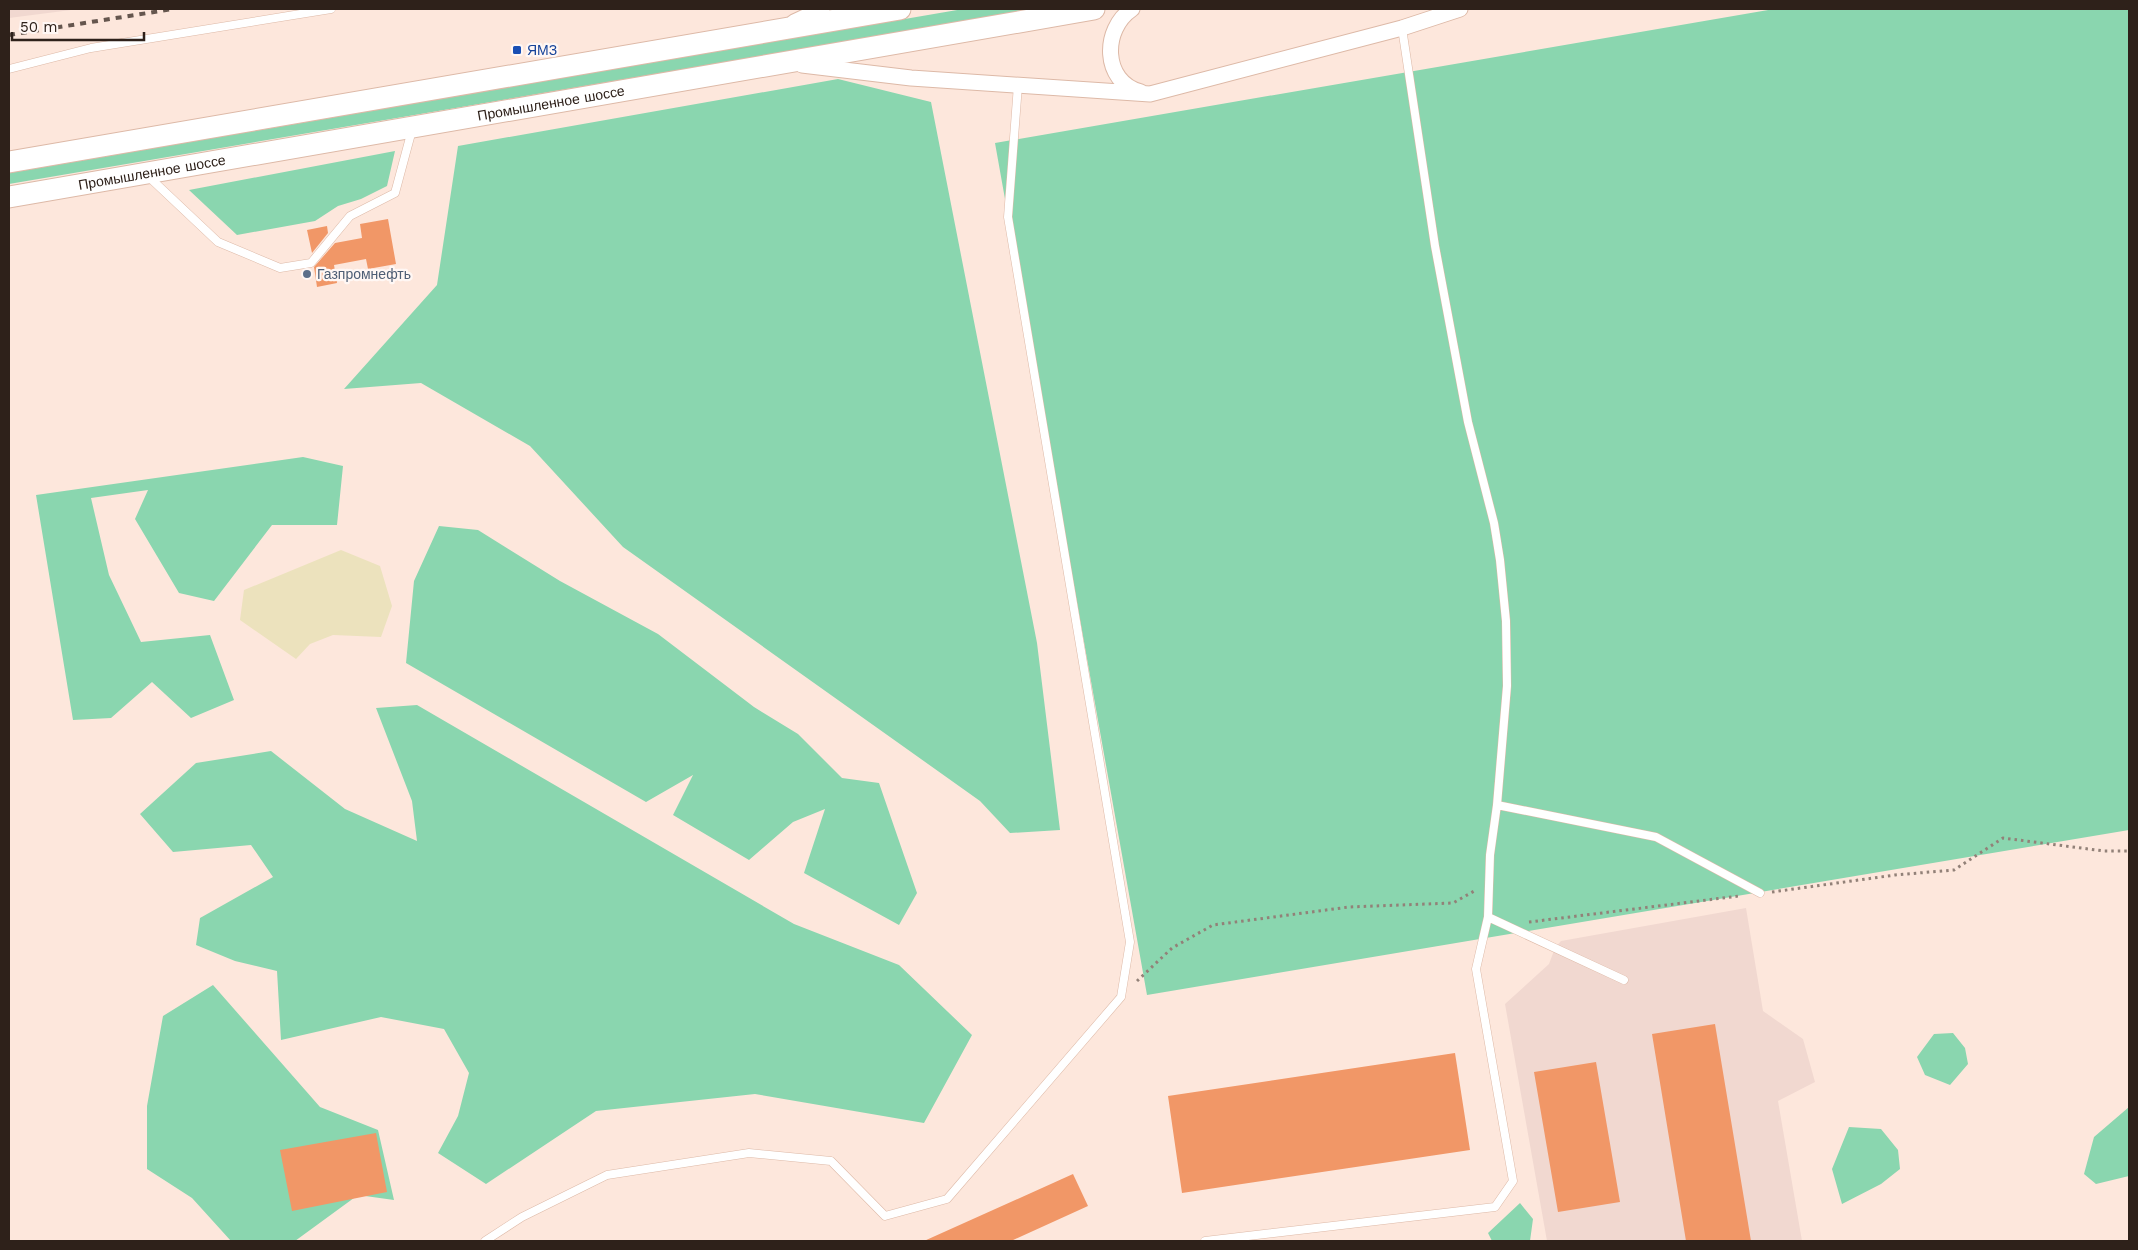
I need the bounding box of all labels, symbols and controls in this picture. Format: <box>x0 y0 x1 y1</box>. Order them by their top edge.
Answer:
scale bar <box>12 10 145 42</box>
text: 50 m <box>20 18 57 36</box>
place label: ЯМЗ <box>527 42 557 58</box>
marker: ЯМЗ <box>511 44 523 56</box>
street label: Промышленное шоссе <box>476 82 626 124</box>
street label: Промышленное шоссе <box>77 152 227 193</box>
place label: Газпромнефть <box>317 266 411 282</box>
marker: Газпромнефть <box>301 268 313 280</box>

